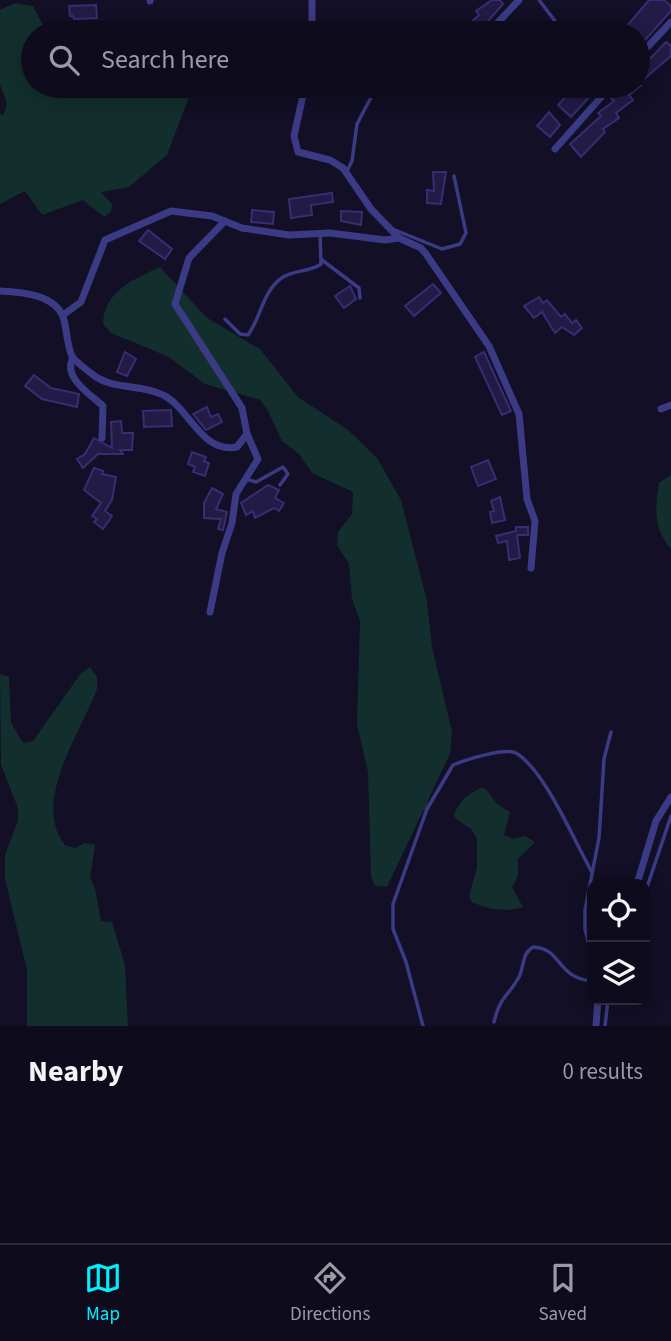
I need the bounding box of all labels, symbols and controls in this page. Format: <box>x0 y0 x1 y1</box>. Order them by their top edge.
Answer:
search box <box>21 21 650 98</box>
icon: search <box>45 41 83 79</box>
text: Search here <box>101 41 229 78</box>
map controls <box>587 879 650 1005</box>
button: locate <box>587 879 650 942</box>
button: layers <box>587 942 650 1005</box>
text: Nearby <box>28 1050 123 1093</box>
text: 0 results <box>563 1055 643 1088</box>
tab: Map <box>84 1259 122 1328</box>
tab: Directions <box>290 1259 370 1328</box>
tab: Saved <box>538 1259 587 1328</box>

